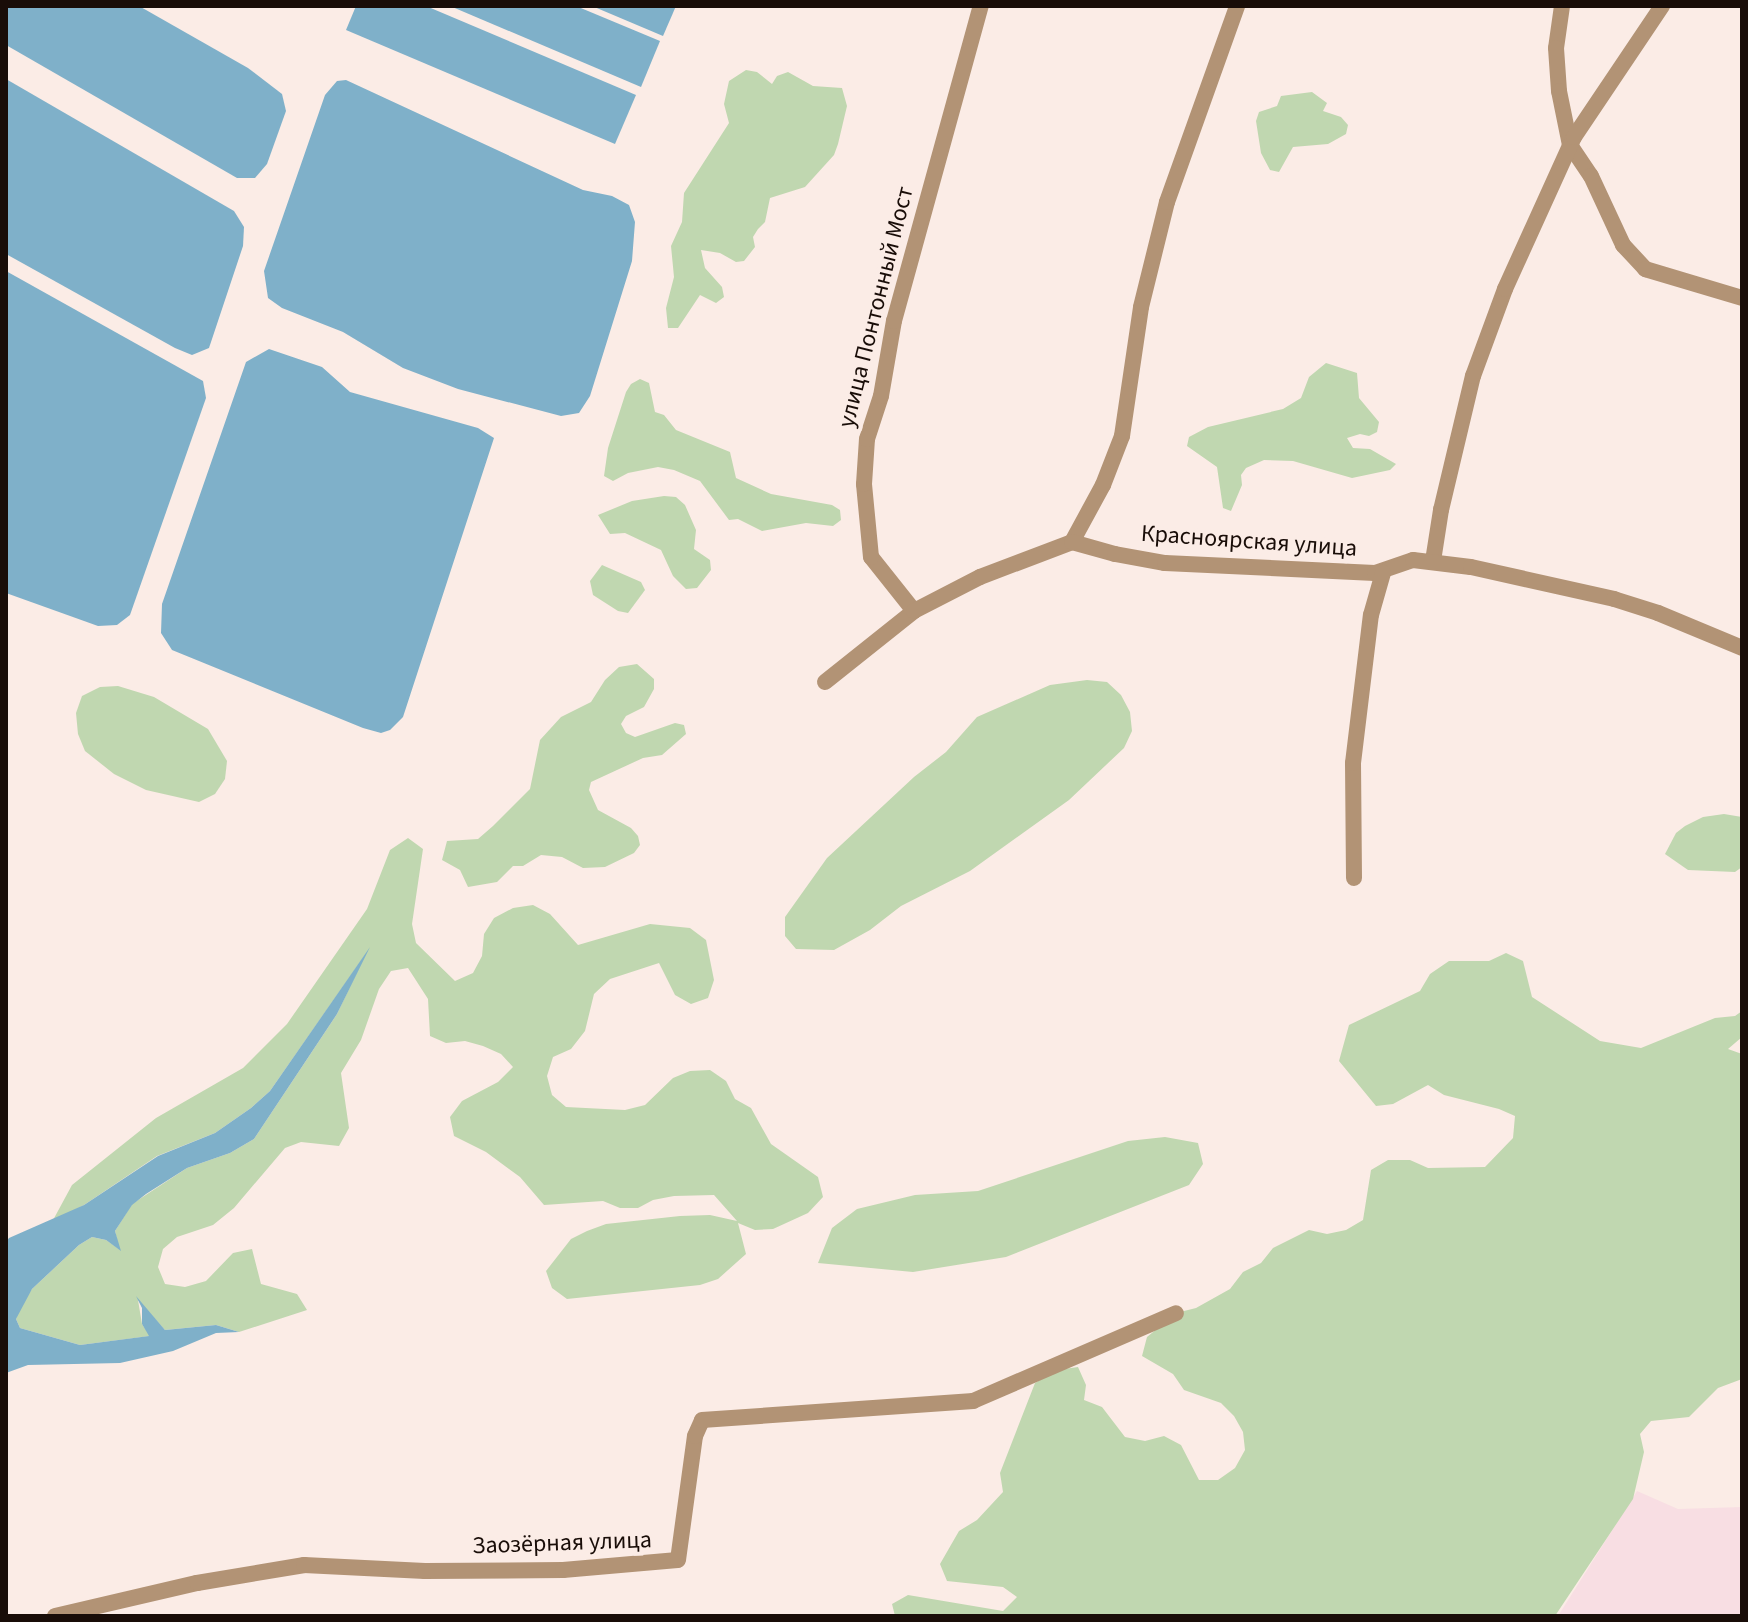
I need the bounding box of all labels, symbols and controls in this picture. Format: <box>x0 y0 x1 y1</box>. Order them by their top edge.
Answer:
street label: улица Понтонный Мост <box>832 184 920 430</box>
street label: Красноярская улица <box>1140 519 1358 563</box>
street label: Заозёрная улица <box>472 1525 652 1561</box>

